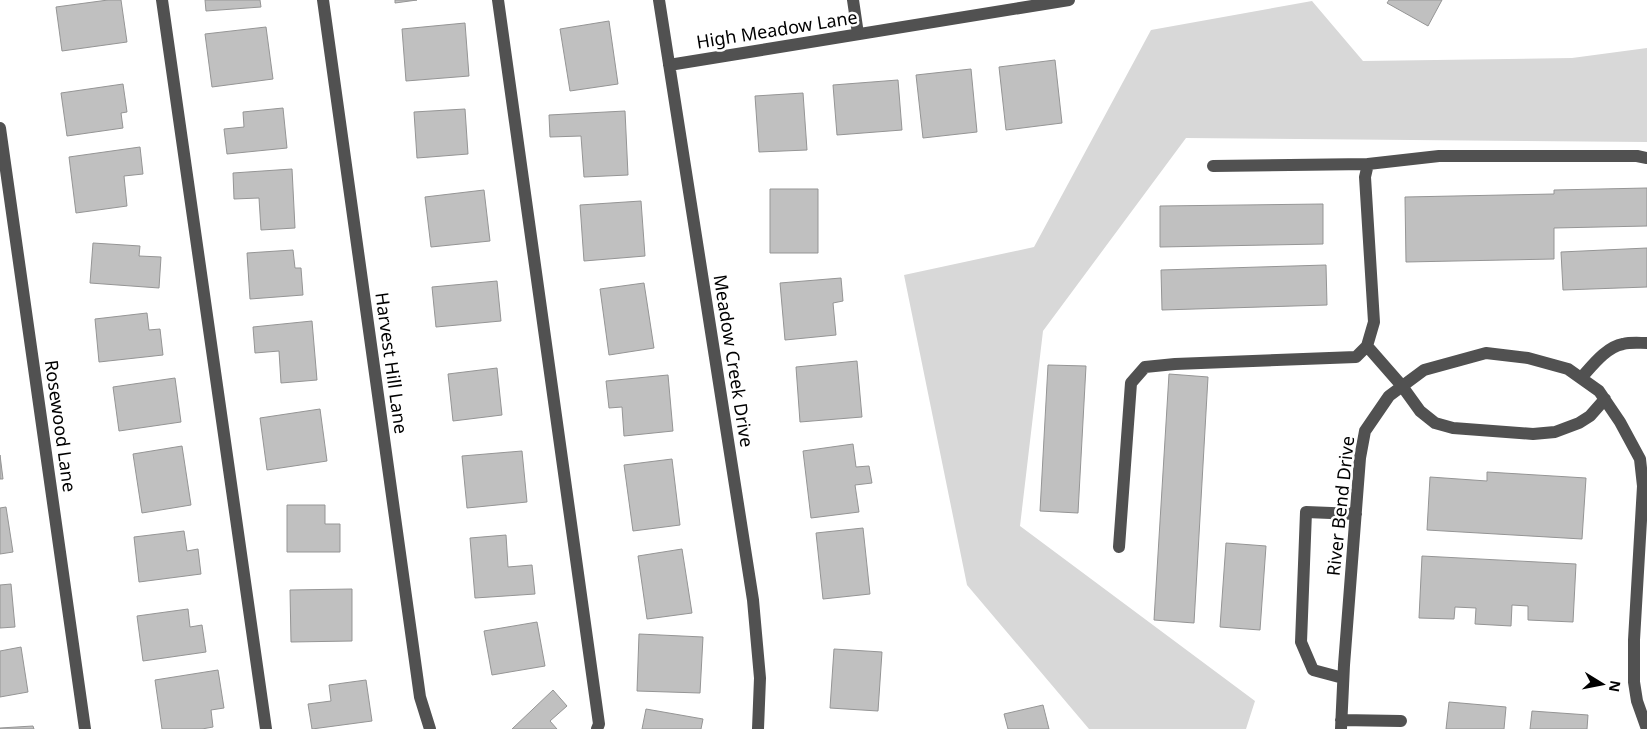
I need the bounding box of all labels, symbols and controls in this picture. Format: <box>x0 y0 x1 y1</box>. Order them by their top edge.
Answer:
street label: High Meadow Lane <box>695 4 859 54</box>
street label: Meadow Creek Drive <box>708 273 759 449</box>
street label: Harvest Hill Lane <box>370 291 414 435</box>
street label: Rosewood Lane <box>40 358 82 493</box>
street label: River Bend Drive <box>1321 435 1359 577</box>
north arrow <box>1577 659 1627 709</box>
text: N <box>1605 679 1626 694</box>

